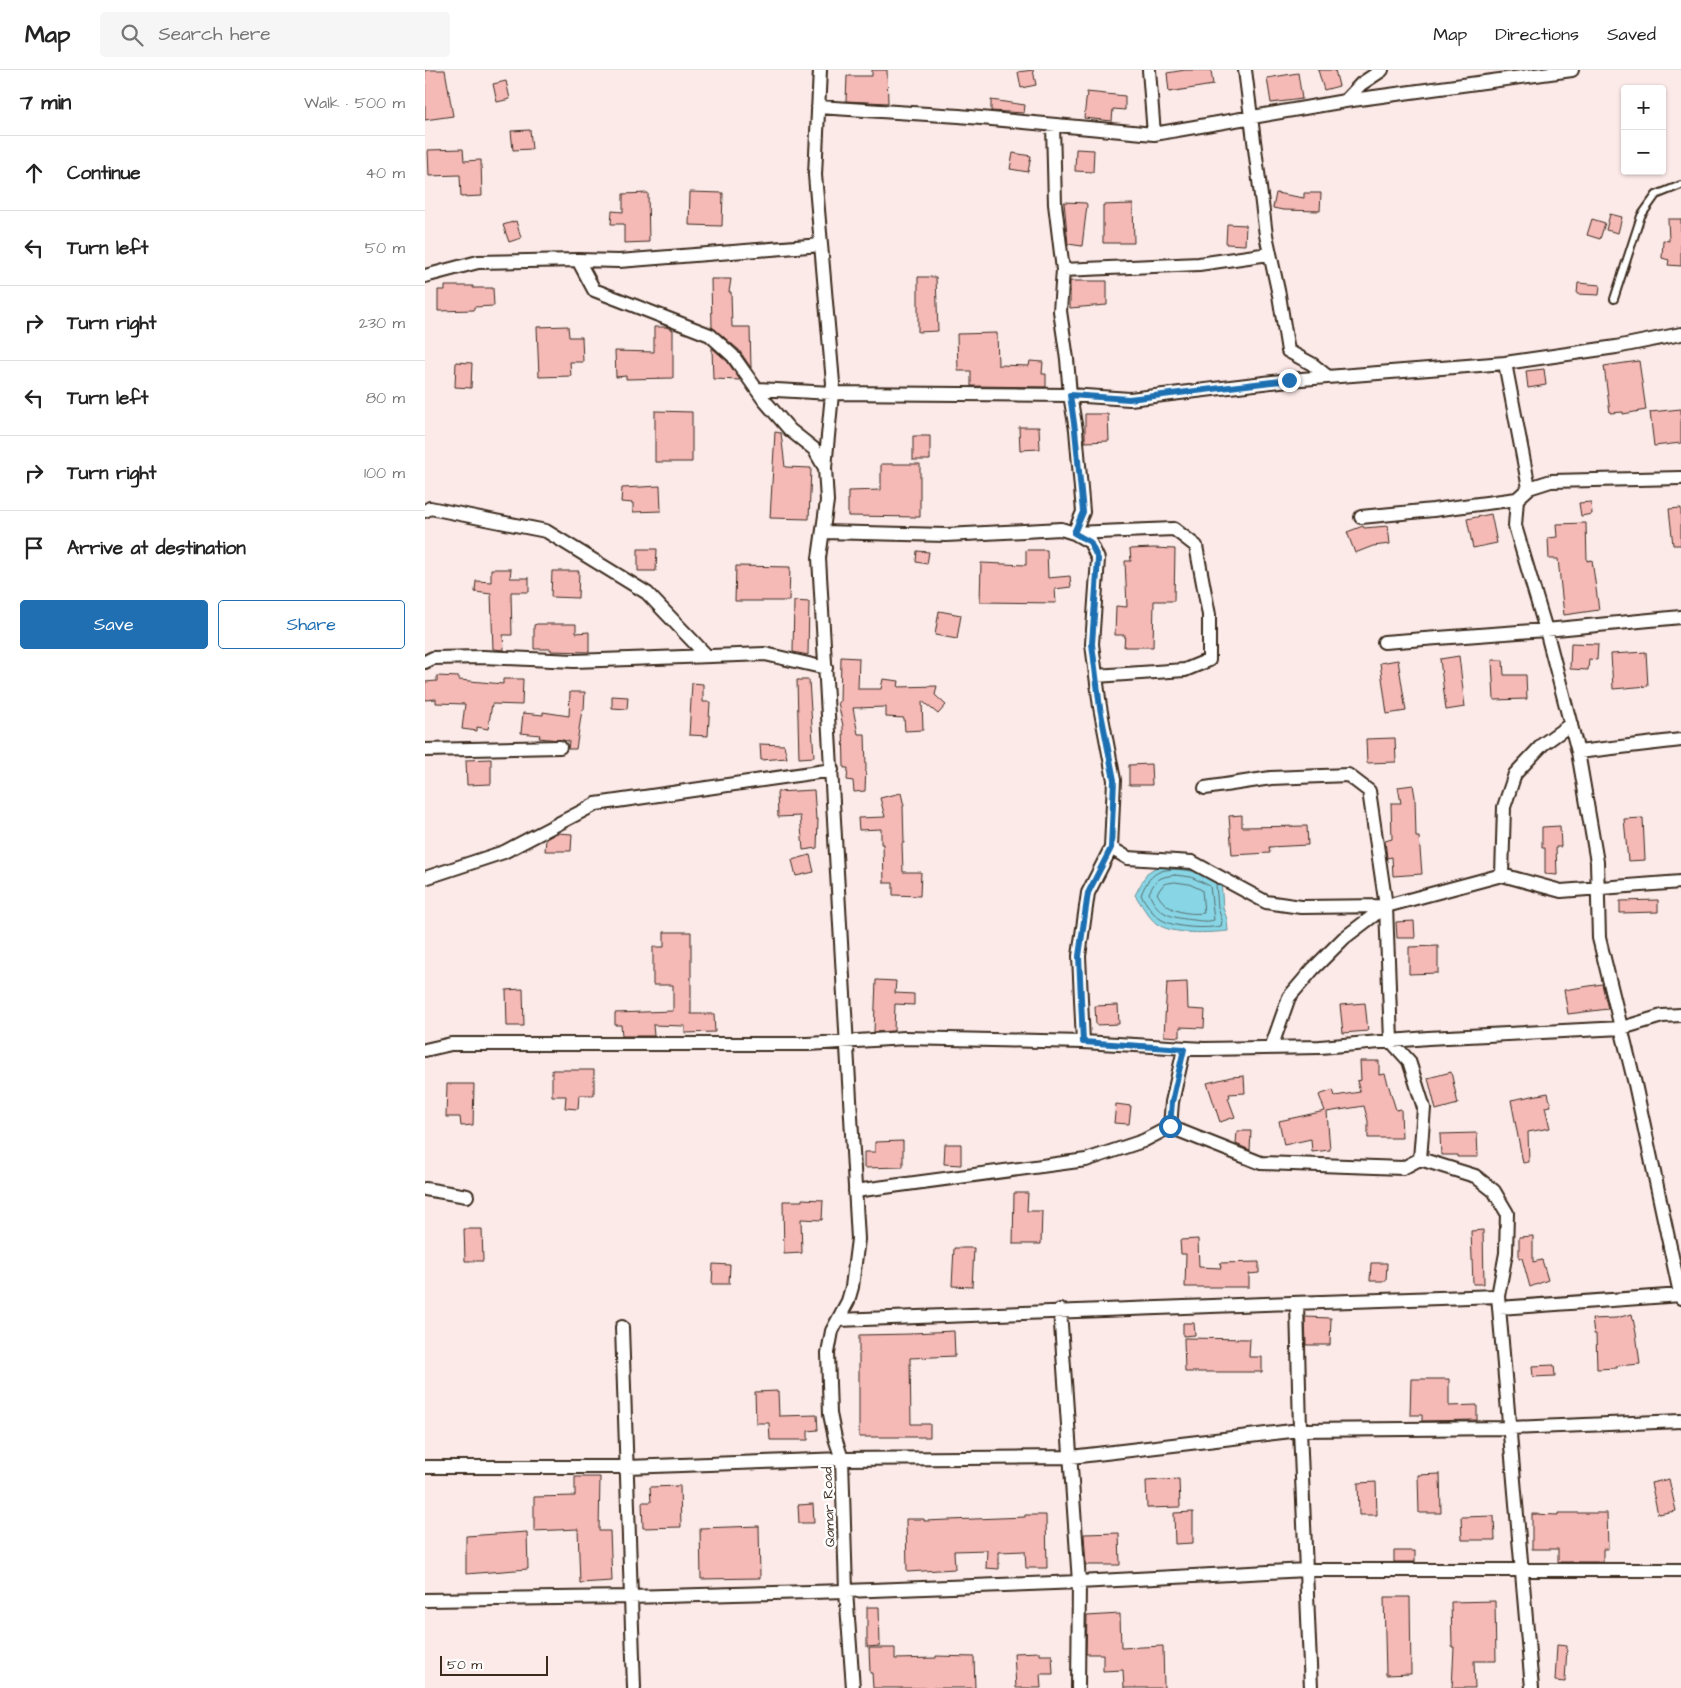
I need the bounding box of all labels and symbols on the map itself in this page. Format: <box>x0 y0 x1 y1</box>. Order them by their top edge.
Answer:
route end <box>1278 369 1301 392</box>
route start <box>1159 1115 1182 1138</box>
street label: Qamar Road <box>818 1466 840 1548</box>
scale bar <box>440 1653 547 1676</box>

